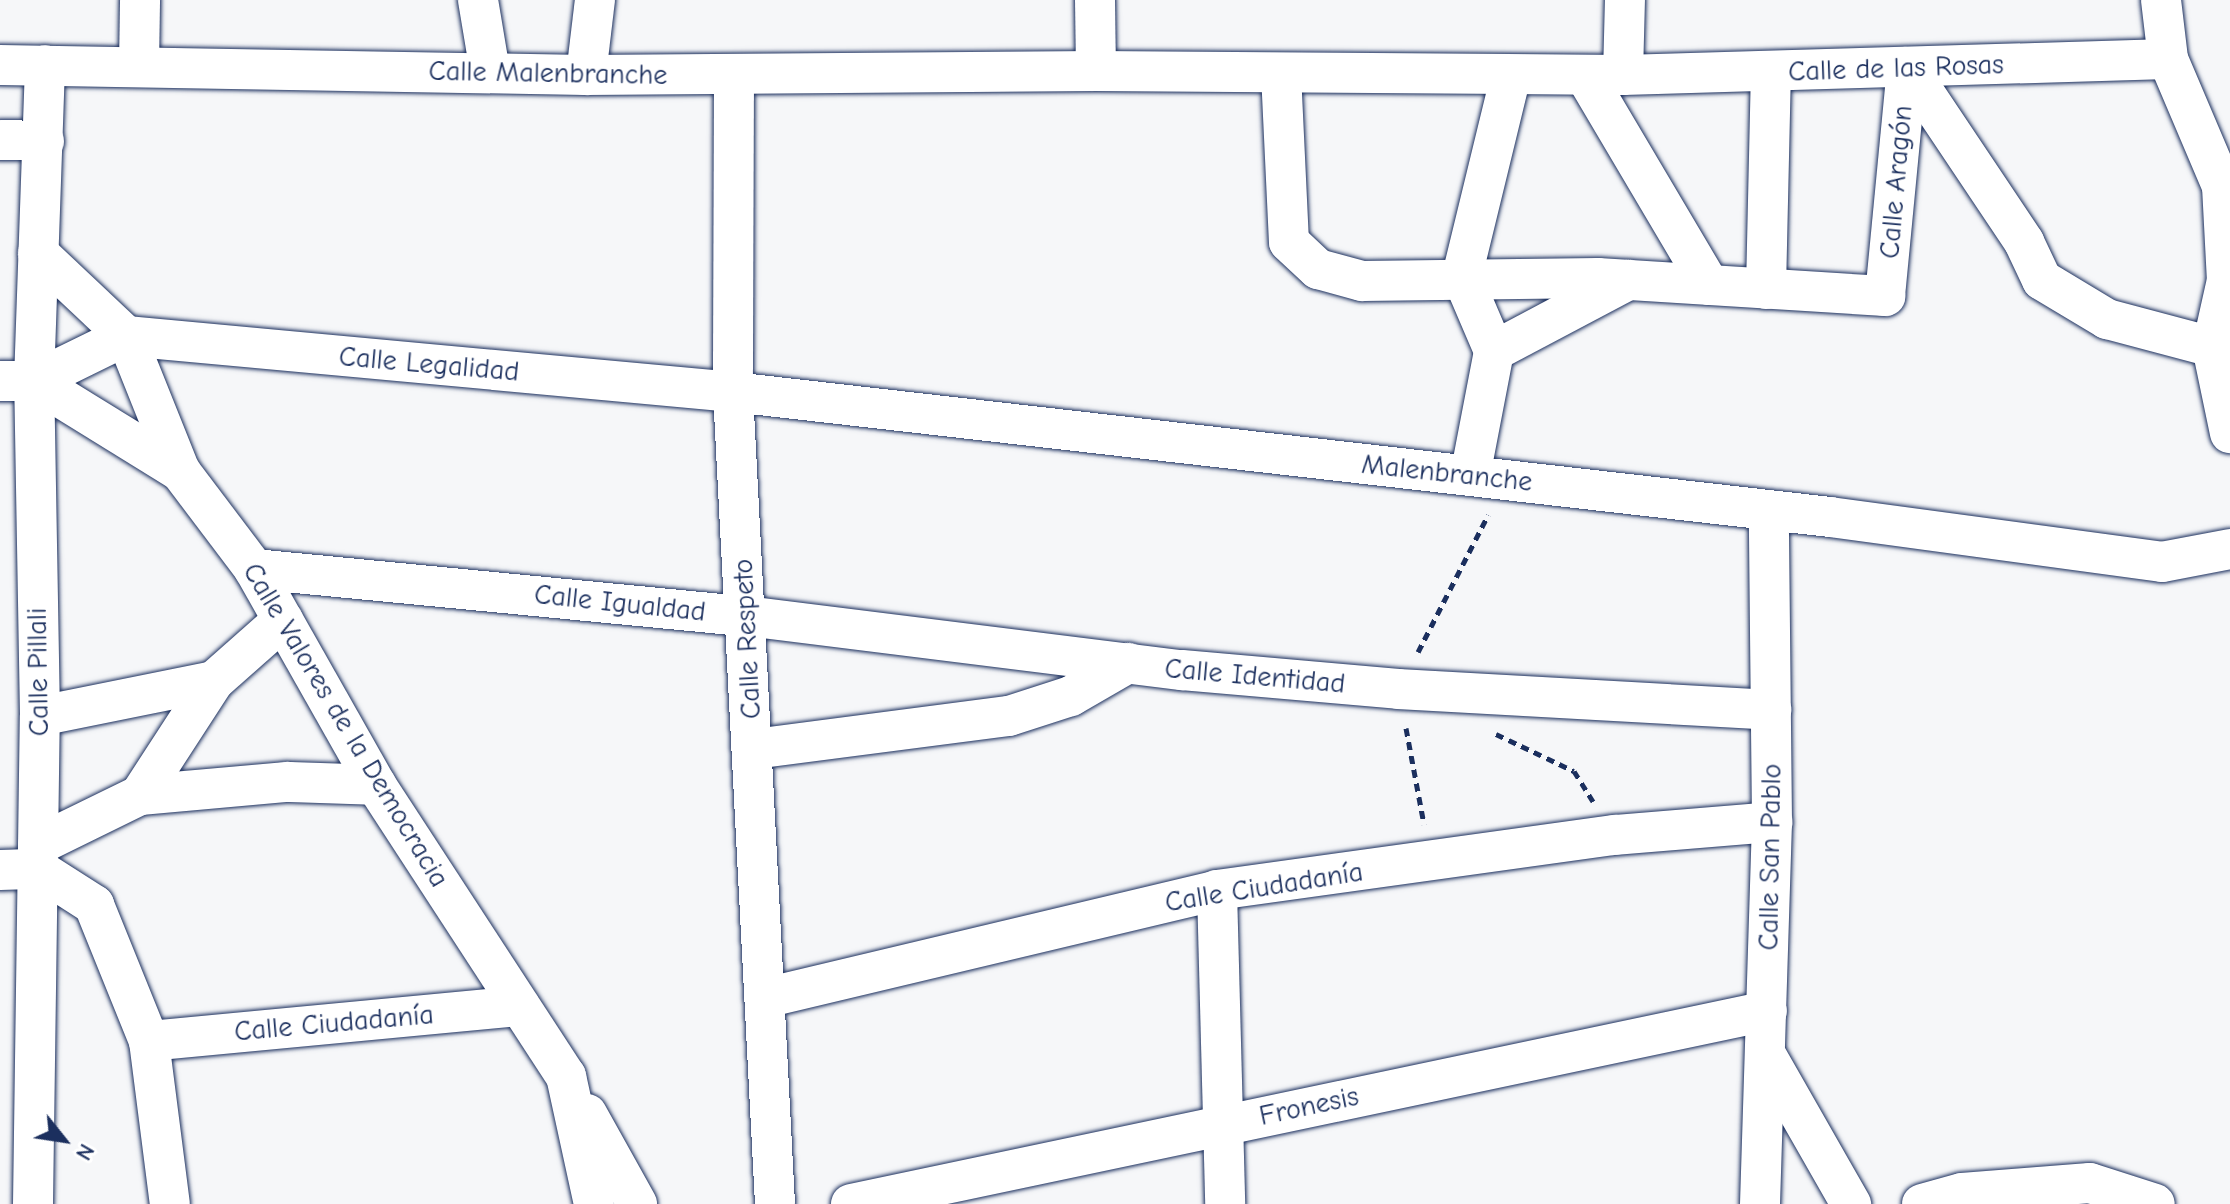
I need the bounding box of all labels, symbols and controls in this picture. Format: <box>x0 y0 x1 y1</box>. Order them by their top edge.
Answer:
street label: Calle de las Rosas <box>1788 47 2004 89</box>
street label: Calle Malenbranche <box>428 54 668 92</box>
street label: Calle Aragón <box>1873 104 1919 260</box>
street label: Calle Legalidad <box>338 339 520 389</box>
street label: Malenbranche <box>1360 447 1534 499</box>
street label: Calle Valores de la Democracia <box>236 557 456 893</box>
street label: Calle Respeto <box>726 558 768 720</box>
street label: Calle Igualdad <box>533 577 707 629</box>
street label: Calle Pillali <box>20 607 56 737</box>
street label: Calle Identidad <box>1163 651 1347 701</box>
street label: Calle San Pablo <box>1752 763 1788 951</box>
street label: Calle Ciudadanía <box>1163 855 1365 919</box>
street label: Calle Ciudadanía <box>233 998 435 1048</box>
street label: Fronesis <box>1256 1079 1362 1133</box>
north arrow <box>24 1100 104 1180</box>
text: N <box>70 1139 100 1165</box>

